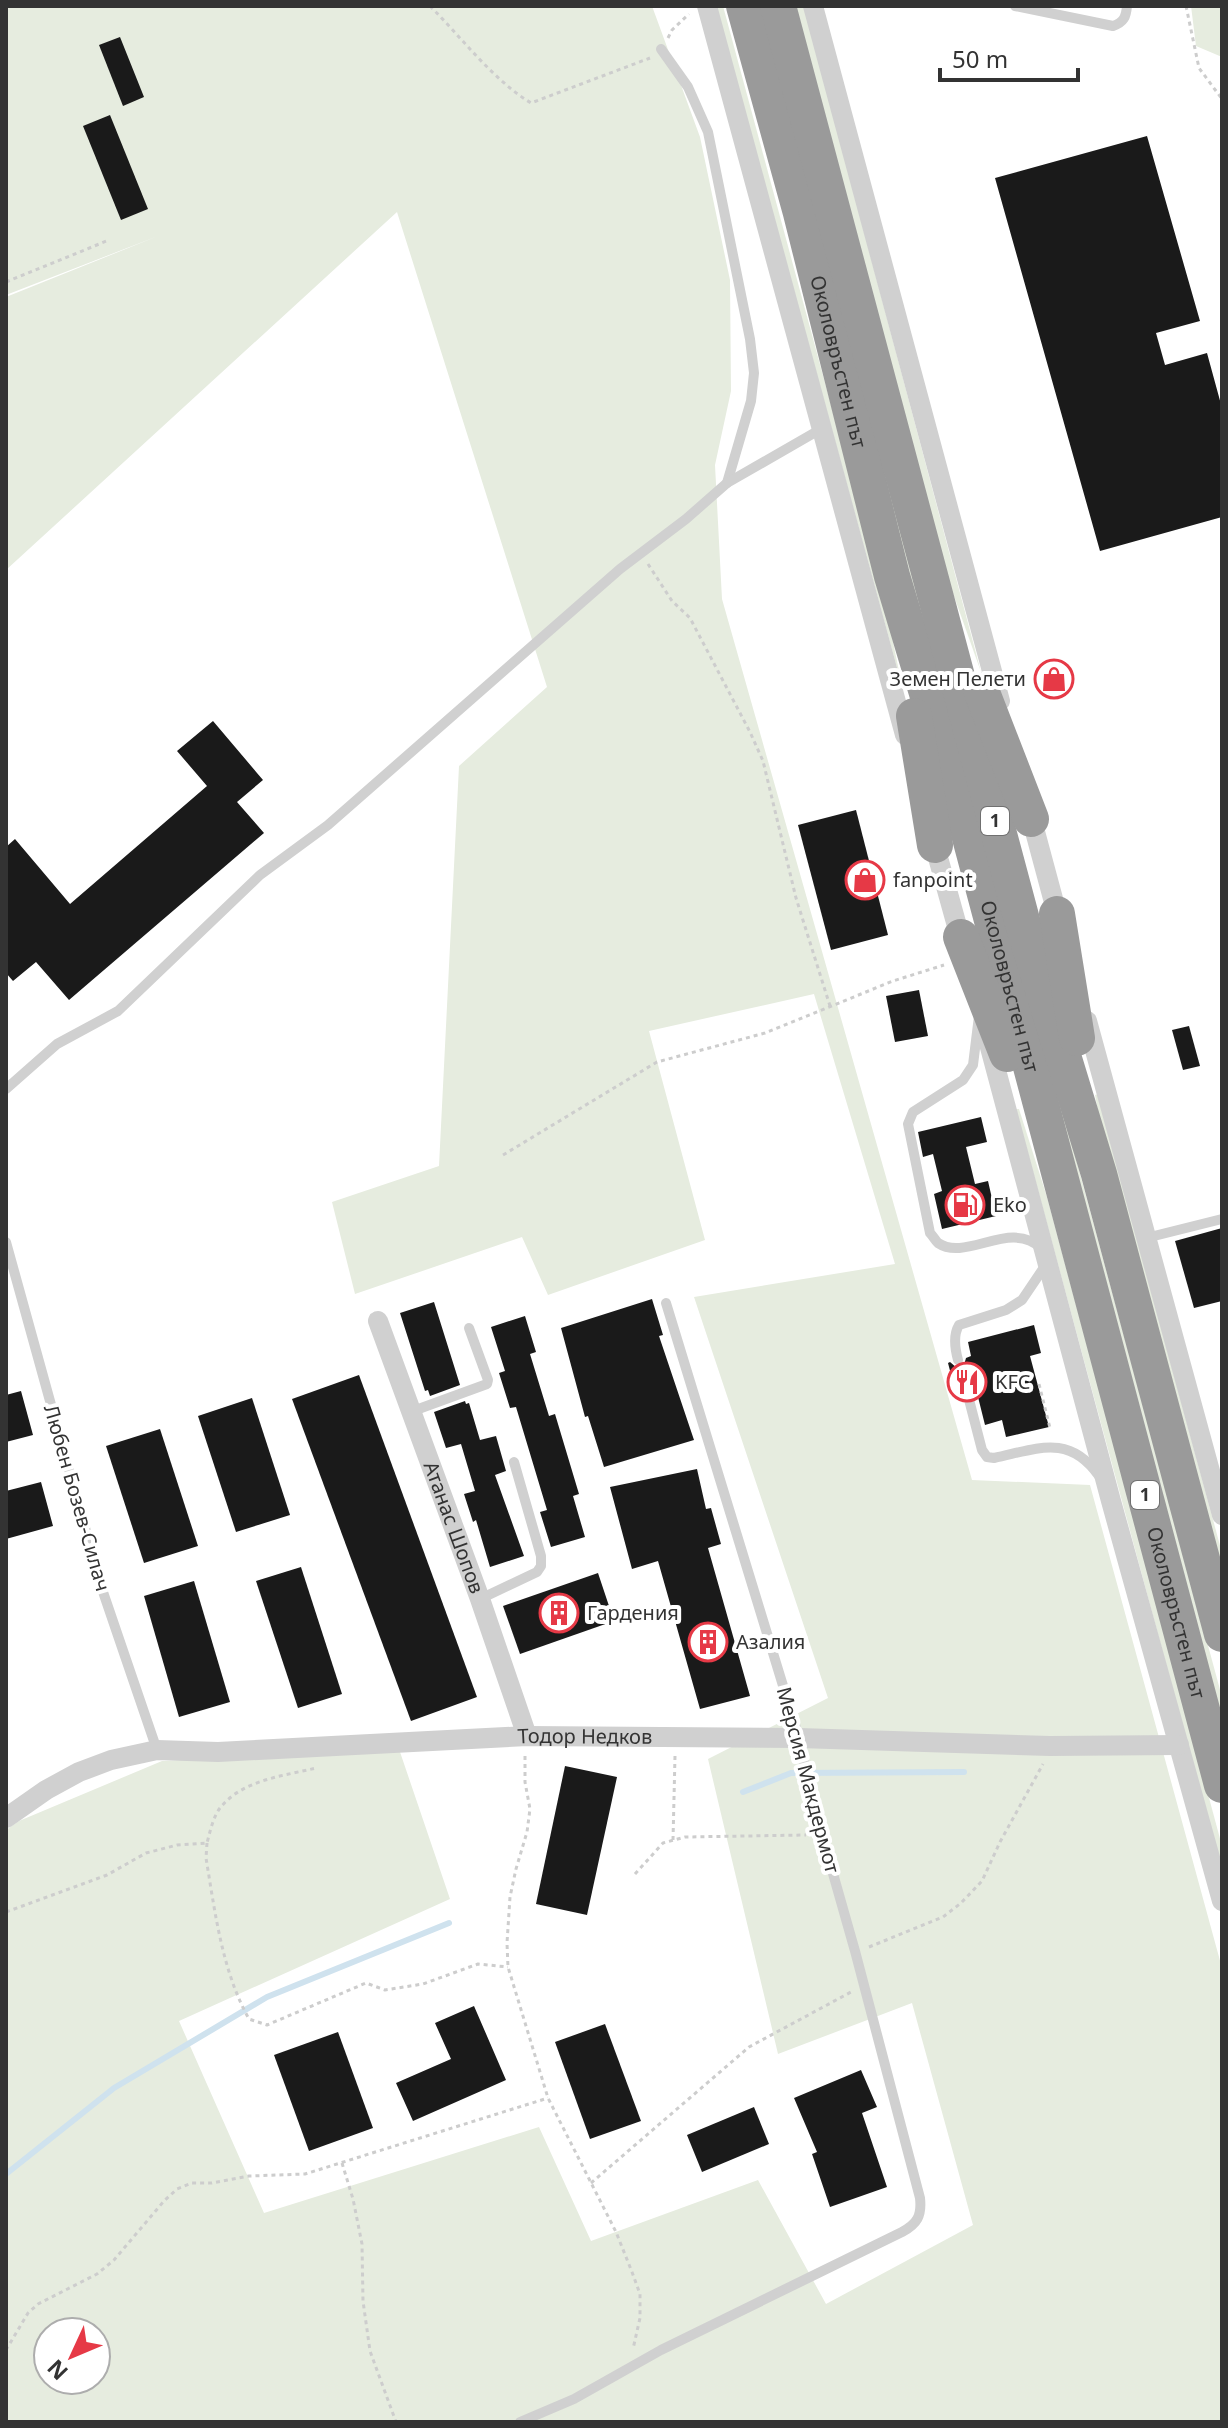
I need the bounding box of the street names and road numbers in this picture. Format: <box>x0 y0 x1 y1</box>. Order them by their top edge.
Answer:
street label: Околовръстен път <box>804 272 873 451</box>
road number: 1 <box>981 807 1009 835</box>
street label: Околовръстен път <box>974 897 1046 1075</box>
street label: Любен Бозев-Силач <box>38 1401 117 1594</box>
street label: Атанас Шопов <box>418 1457 491 1597</box>
road number: 1 <box>1131 1481 1159 1509</box>
street label: Околовръстен път <box>1141 1524 1212 1702</box>
street label: Мерсия Макдермот <box>771 1684 846 1876</box>
street label: Тодор Недков <box>517 1722 652 1750</box>

